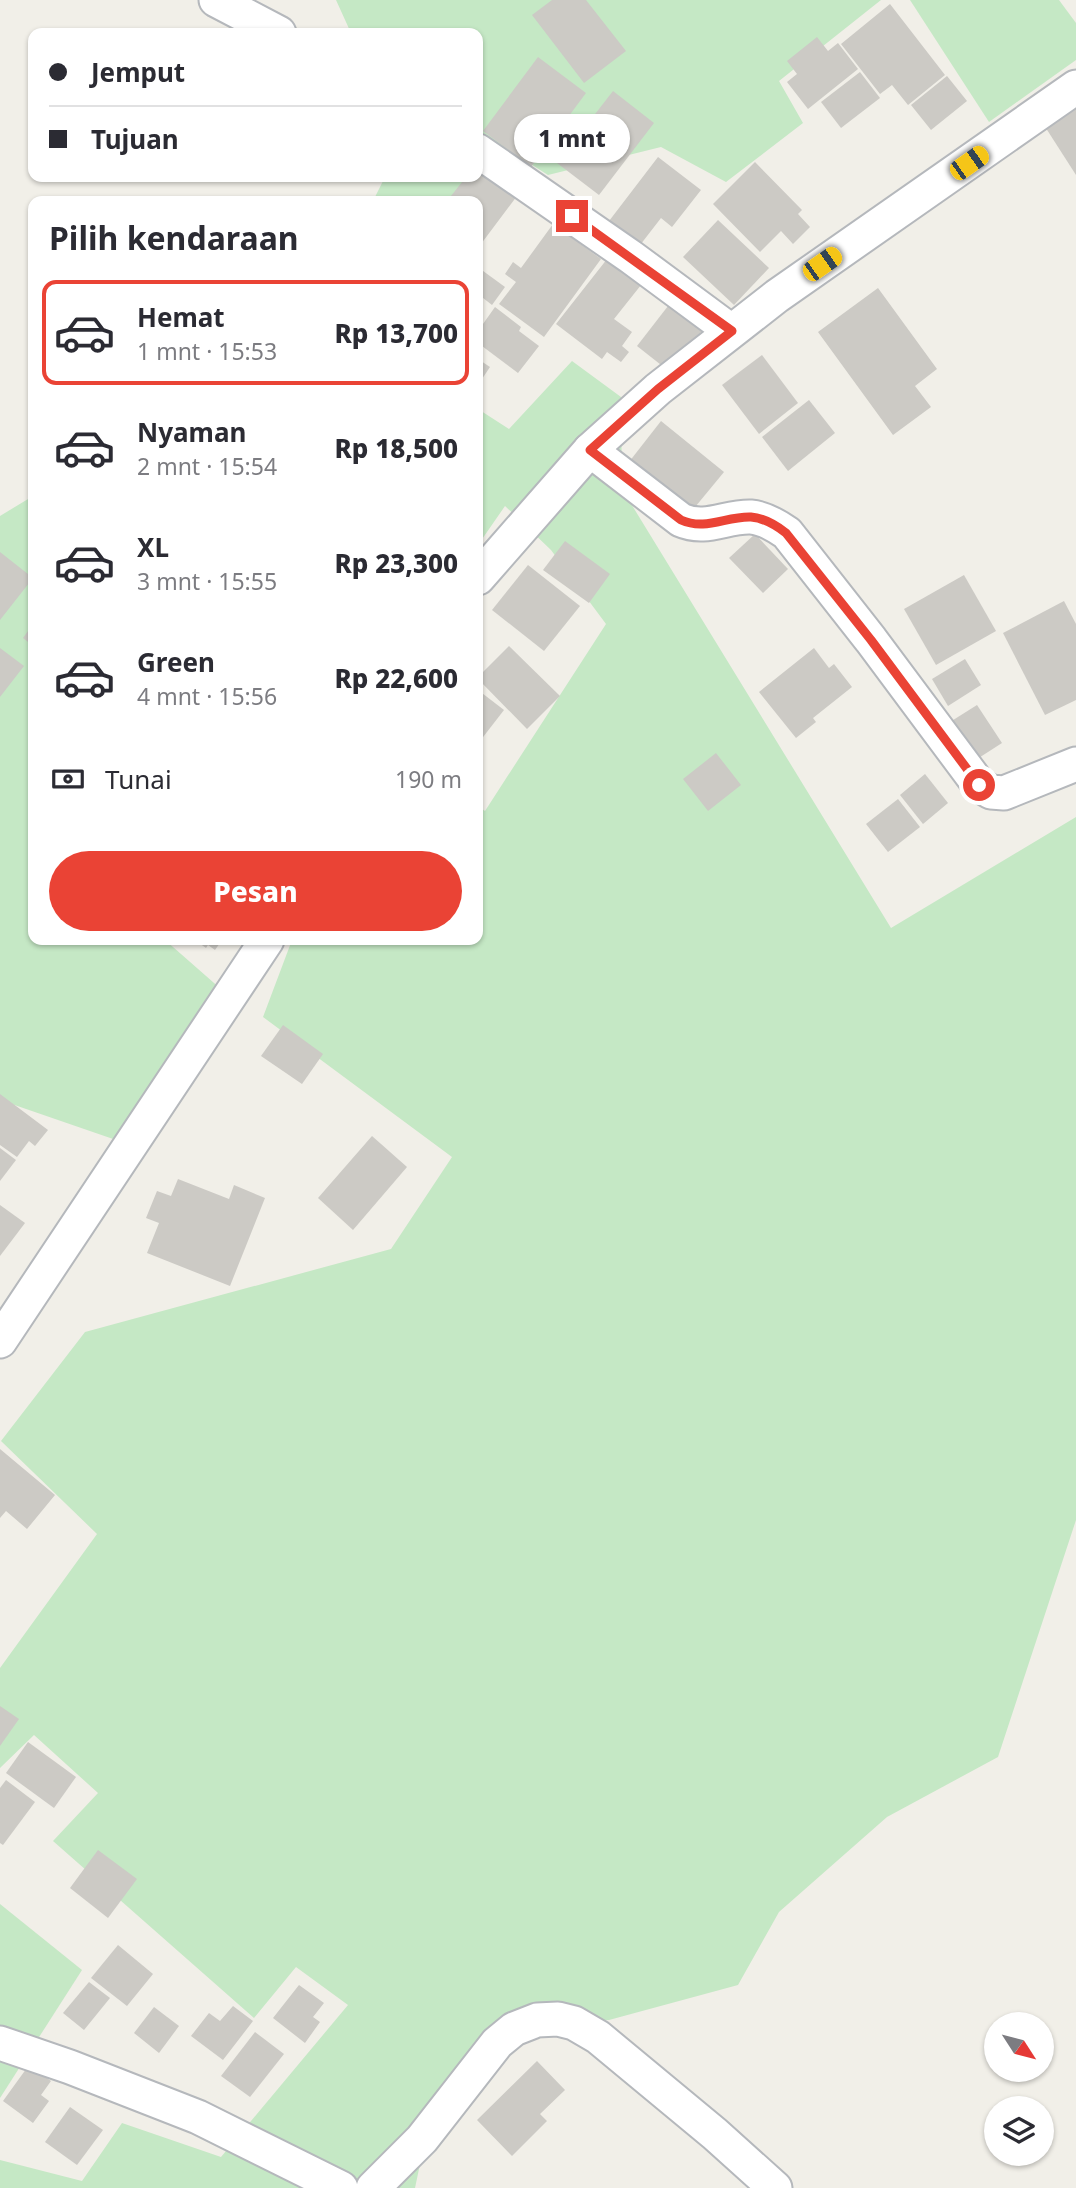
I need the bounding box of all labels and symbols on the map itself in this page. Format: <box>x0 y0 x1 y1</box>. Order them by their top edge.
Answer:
callout: 1 mnt <box>514 114 630 164</box>
car <box>946 142 993 184</box>
route end <box>556 200 588 232</box>
car <box>799 243 846 285</box>
route start <box>963 769 995 801</box>
north arrow <box>984 2012 1054 2082</box>

